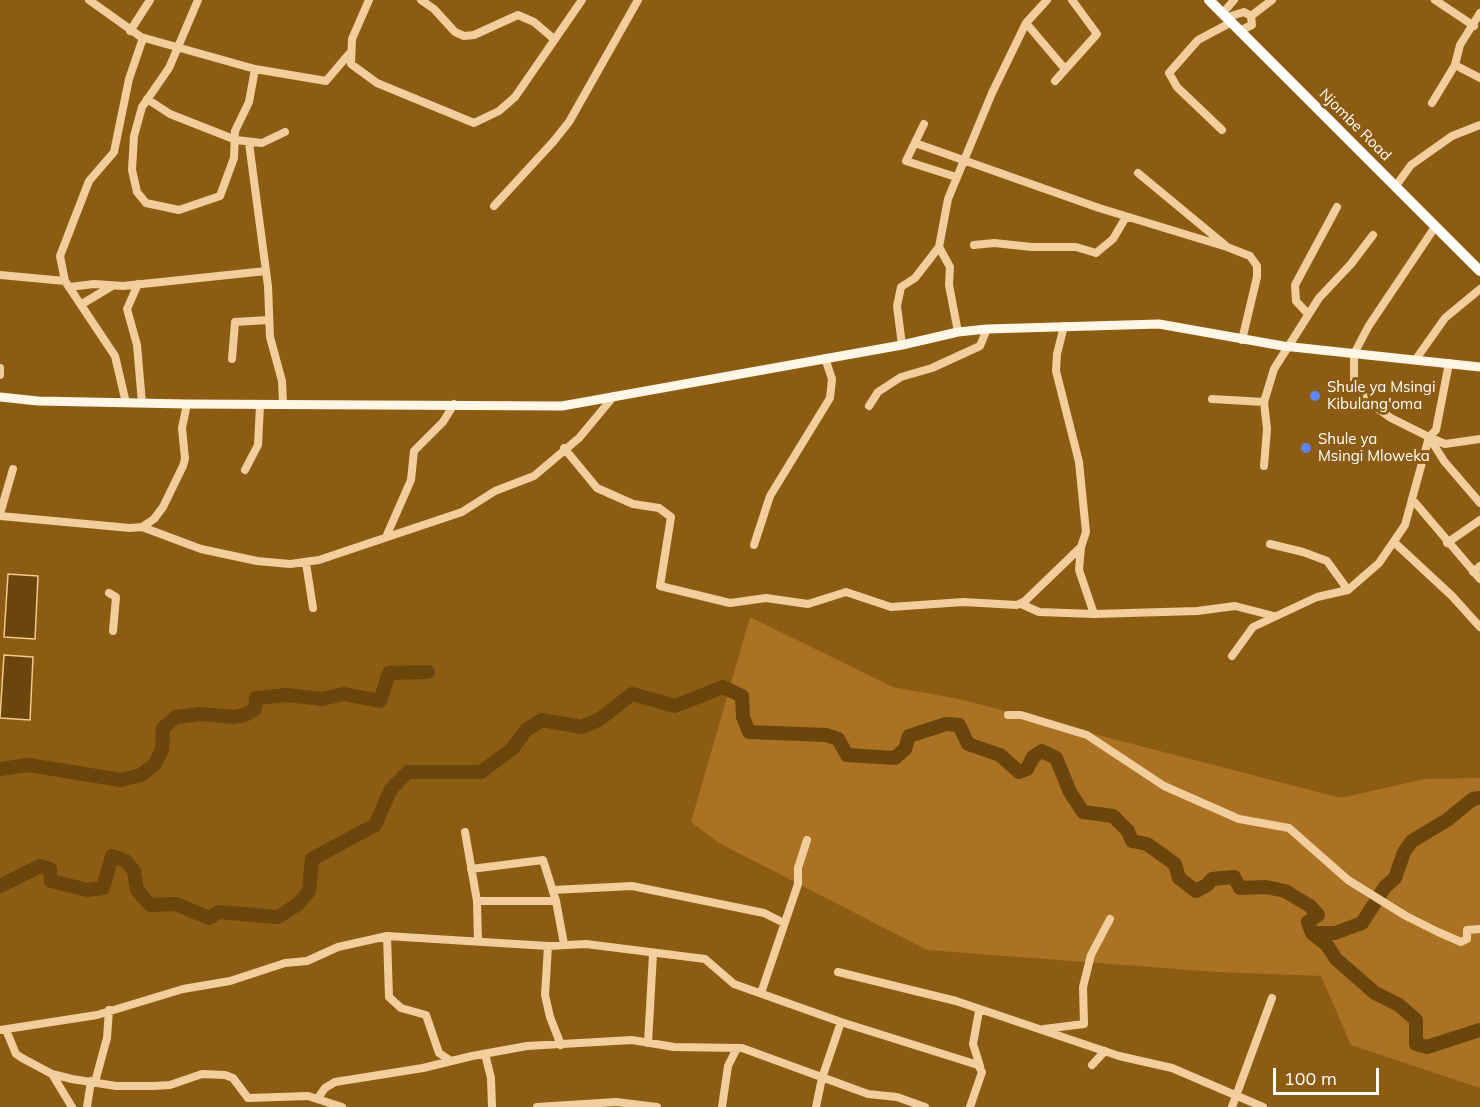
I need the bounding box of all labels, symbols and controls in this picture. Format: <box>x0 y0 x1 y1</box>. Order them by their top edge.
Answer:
street label: Njombe Road <box>1315 85 1395 165</box>
place label: Shule ya Msingi Kibulang'oma <box>1327 378 1435 413</box>
marker: Shule ya Msingi Kibulang'oma <box>1308 389 1322 403</box>
place label: Shule ya Msingi Mloweka <box>1318 430 1430 465</box>
marker: Shule ya Msingi Mloweka <box>1299 441 1313 455</box>
scale bar <box>1276 1056 1382 1094</box>
text: 100 m <box>1284 1067 1337 1090</box>

